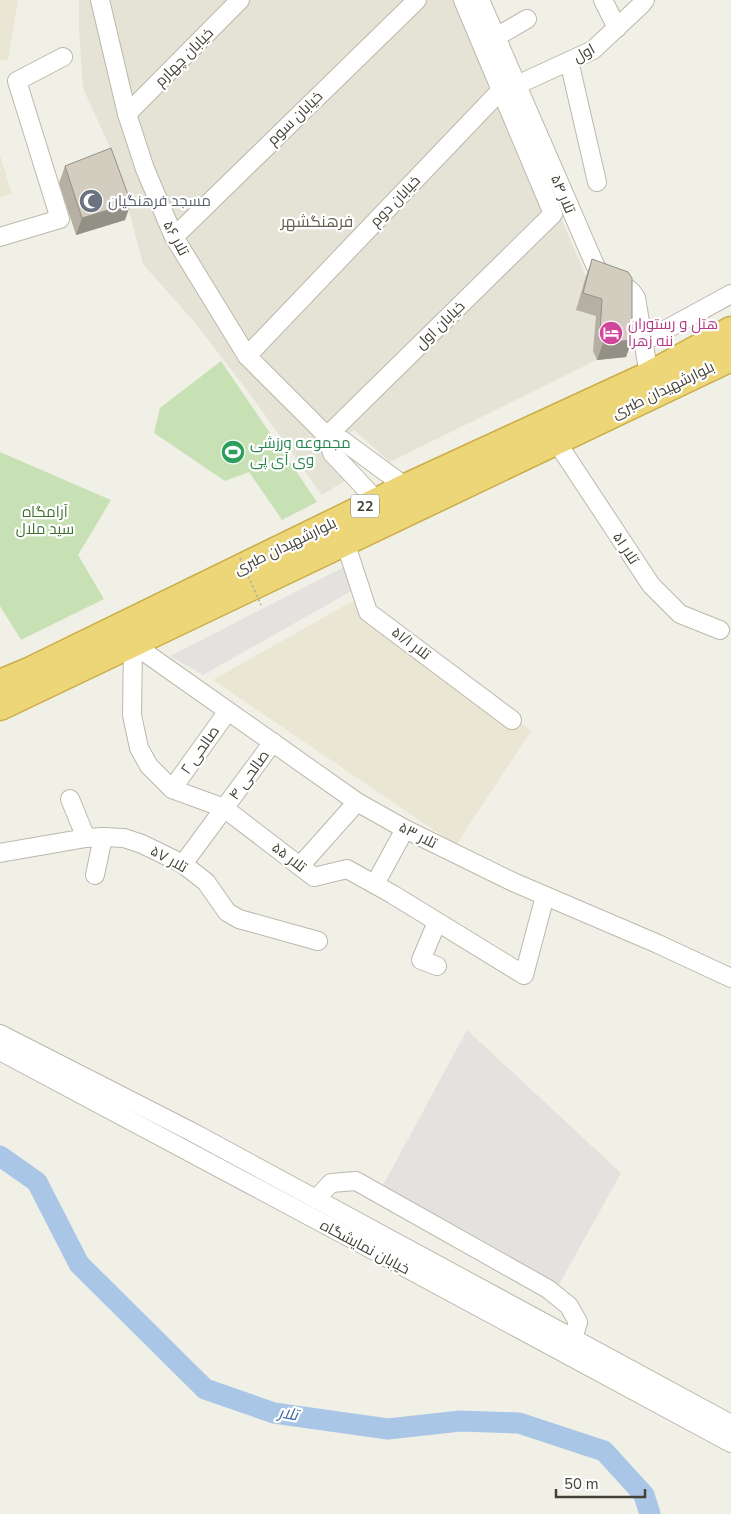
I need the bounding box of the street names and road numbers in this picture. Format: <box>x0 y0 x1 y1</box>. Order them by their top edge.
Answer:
street label: خیابان چهارم <box>150 23 218 91</box>
street label: اول <box>569 39 599 67</box>
street label: خیابان سوم <box>263 87 327 149</box>
street label: خیابان دوم <box>365 171 425 231</box>
street label: تلار ۵۴ <box>546 172 580 216</box>
street label: تلار ۵۶ <box>158 217 194 259</box>
street label: خیابان اول <box>411 296 469 354</box>
street label: بلوارشهیدان طبری <box>609 357 717 423</box>
road number: 22 <box>351 494 379 518</box>
street label: بلوارشهیدان طبری <box>231 513 339 579</box>
street label: تلار ۵۱ <box>608 528 644 568</box>
street label: تلار ۵۱/۱ <box>388 622 434 664</box>
street label: صالحی ۲ <box>176 722 224 778</box>
street label: صالحی ۴ <box>224 746 274 804</box>
street label: تلار ۵۳ <box>396 817 440 853</box>
street label: تلار ۵۵ <box>268 837 310 877</box>
street label: تلار ۵۷ <box>147 841 191 877</box>
street label: خیابان نمایشگاه <box>317 1215 413 1279</box>

